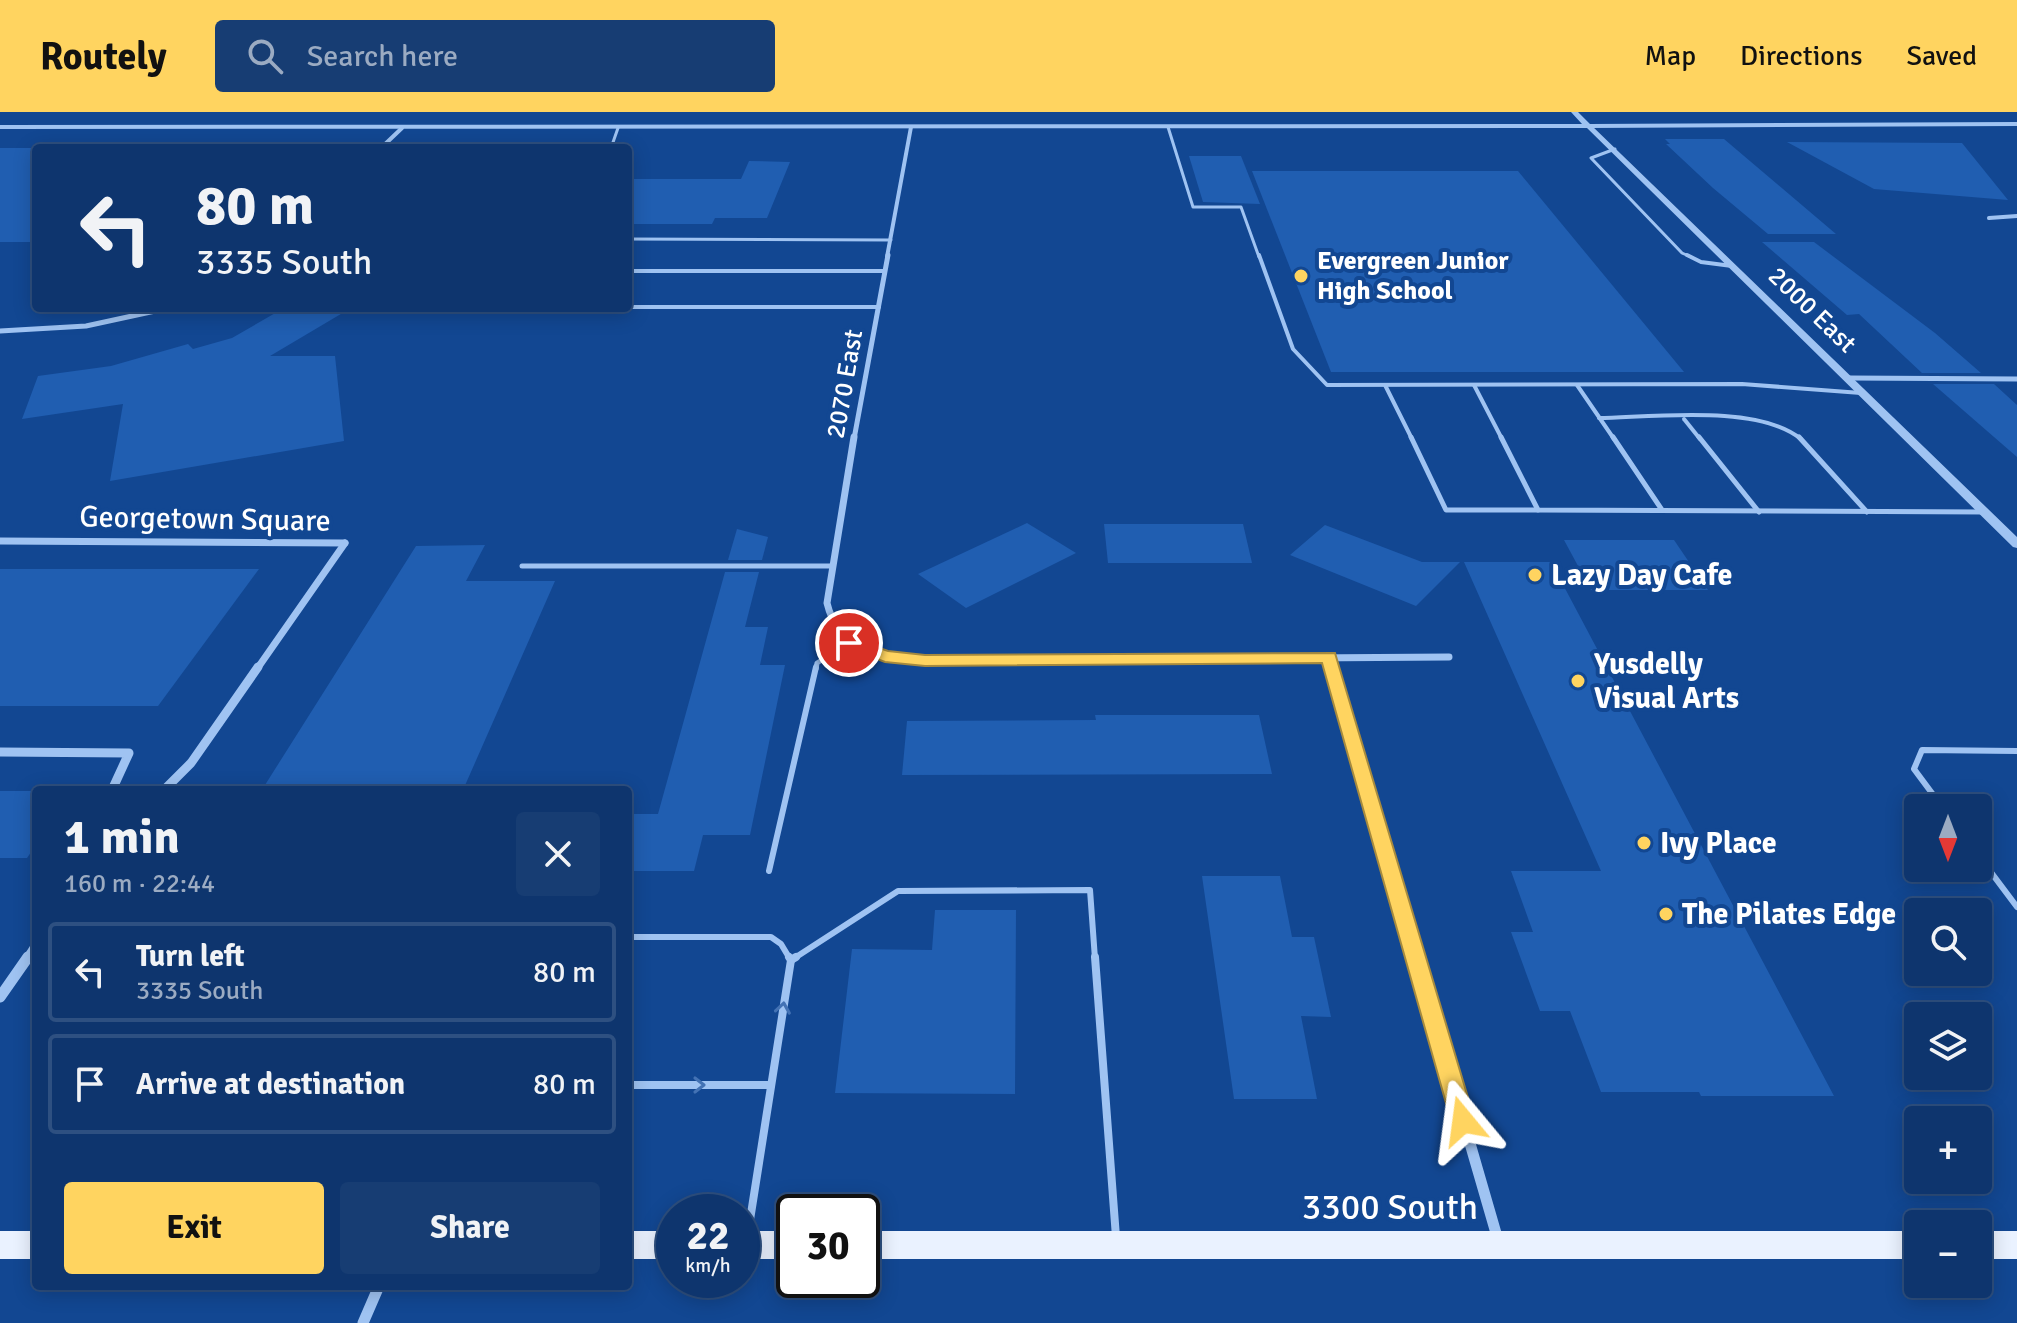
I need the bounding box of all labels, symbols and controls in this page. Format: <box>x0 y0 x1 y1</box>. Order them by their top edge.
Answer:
search box <box>215 20 775 92</box>
text: Routely <box>40 33 167 80</box>
icon: search <box>243 34 287 78</box>
text: Search here <box>307 38 458 75</box>
text: Map <box>1644 39 1696 73</box>
text: Directions <box>1740 39 1862 73</box>
text: Saved <box>1906 39 1977 73</box>
text: 80 m <box>196 171 314 240</box>
icon: left <box>64 176 168 280</box>
text: 3335 South <box>196 240 372 285</box>
place label: Evergreen Junior High School <box>1317 245 1509 307</box>
street label: 2000 East <box>1761 260 1863 360</box>
marker: Evergreen Junior High School <box>1292 267 1310 285</box>
street label: 2070 East <box>820 327 870 441</box>
street label: Georgetown Square <box>79 498 331 540</box>
place label: Lazy Day Cafe <box>1551 557 1733 594</box>
marker: Lazy Day Cafe <box>1526 566 1544 584</box>
pin <box>815 609 883 677</box>
icon: arrive <box>827 621 871 665</box>
place label: Yusdelly Visual Arts <box>1593 646 1739 717</box>
marker: Yusdelly Visual Arts <box>1569 672 1587 690</box>
north arrow <box>1904 794 1992 882</box>
map controls <box>1904 794 1992 1298</box>
text: 1 min <box>64 808 180 867</box>
button: close <box>516 812 600 896</box>
place label: Ivy Place <box>1660 825 1777 862</box>
marker: Ivy Place <box>1635 834 1653 852</box>
text: 160 m · 22:44 <box>64 868 215 900</box>
place label: The Pilates Edge <box>1682 896 1896 933</box>
button: search <box>1904 898 1992 986</box>
marker: The Pilates Edge <box>1657 905 1675 923</box>
text: Turn left <box>136 938 245 975</box>
icon: left <box>68 950 112 994</box>
text: 80 m <box>533 954 596 991</box>
text: 3335 South <box>136 975 263 1007</box>
one-way arrow <box>774 1001 791 1015</box>
button: layers <box>1904 1002 1992 1090</box>
icon: arrive <box>68 1062 112 1106</box>
text: Arrive at destination <box>136 1066 405 1103</box>
text: 80 m <box>533 1066 596 1103</box>
one-way arrow <box>693 1076 706 1094</box>
position arrow <box>1421 1079 1505 1163</box>
button: + <box>1904 1106 1992 1194</box>
button: Exit <box>64 1182 324 1274</box>
button: Share <box>340 1182 600 1274</box>
street label: 3300 South <box>1302 1185 1478 1230</box>
speed limit sign: 30 <box>776 1194 880 1298</box>
button: − <box>1904 1210 1992 1298</box>
text: 22 <box>686 1211 730 1261</box>
text: km/h <box>685 1253 731 1278</box>

